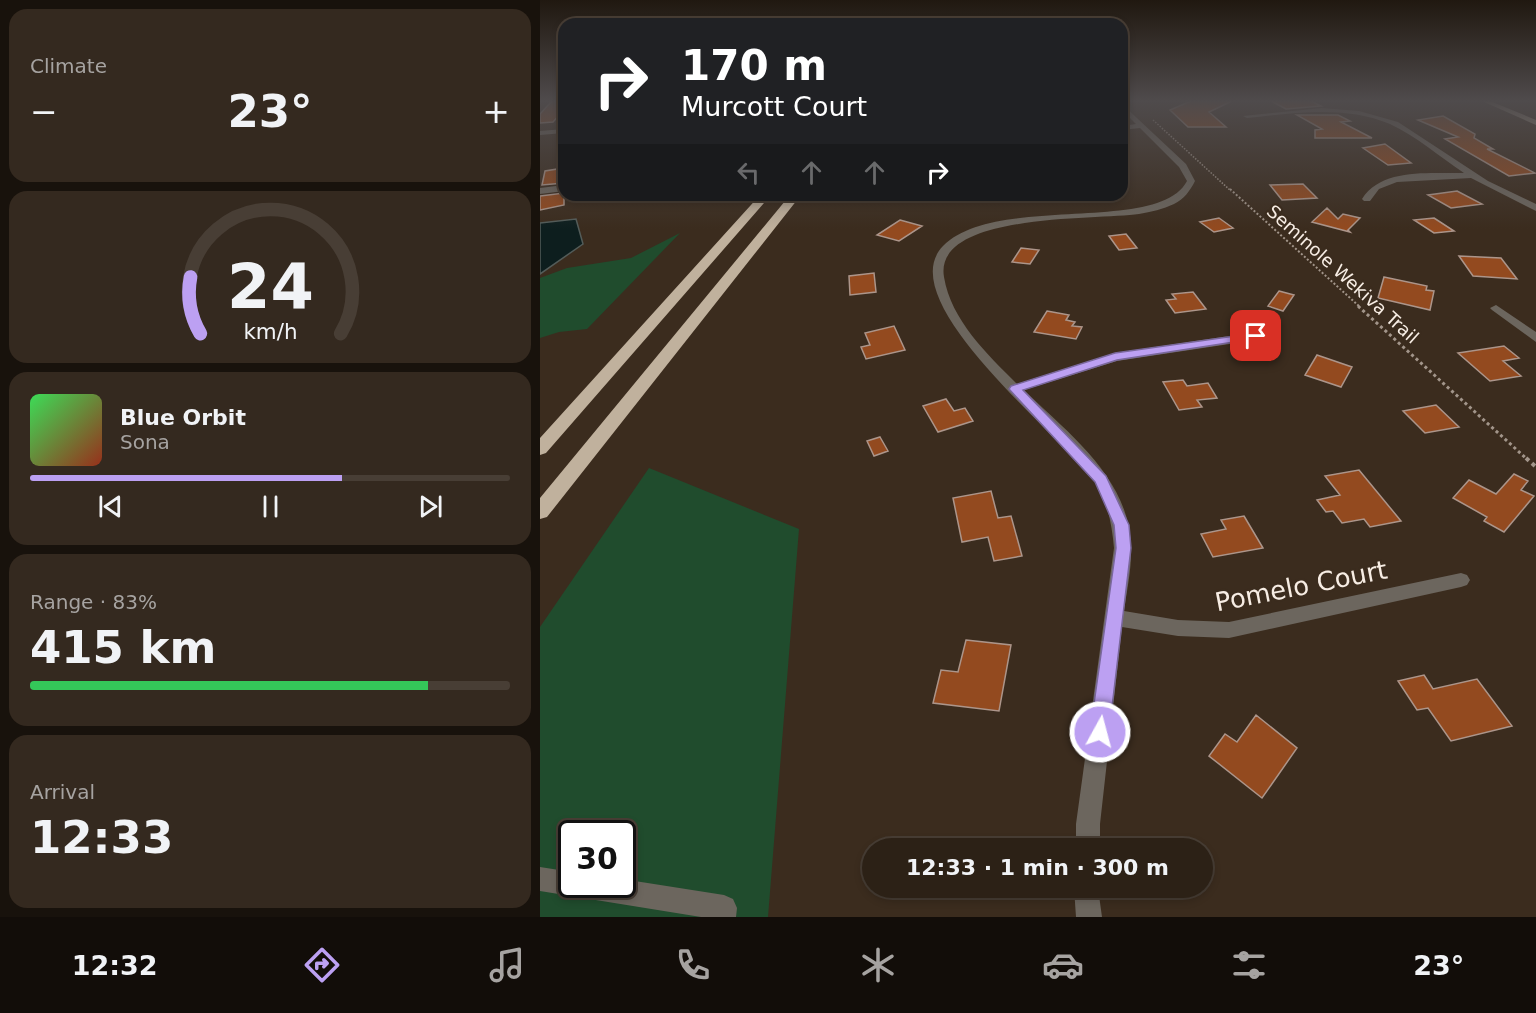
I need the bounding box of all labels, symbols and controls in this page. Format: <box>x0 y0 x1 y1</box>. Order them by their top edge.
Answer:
text: 170 m <box>681 41 827 90</box>
icon: right <box>582 42 660 120</box>
text: Climate <box>30 54 107 78</box>
text: 23° <box>227 85 313 138</box>
text: Murcott Court <box>681 91 867 122</box>
text: − <box>30 92 58 131</box>
text: + <box>482 92 510 131</box>
icon: left <box>732 156 765 189</box>
icon: ahead <box>795 156 828 189</box>
icon: ahead <box>858 156 891 189</box>
icon: right <box>921 156 954 189</box>
street label: Seminole Wekiva Trail <box>1263 200 1423 348</box>
text: 24 <box>227 250 313 323</box>
pin <box>1230 310 1281 361</box>
text: km/h <box>243 319 297 344</box>
icon: arrive <box>1239 319 1272 352</box>
text: Blue Orbit <box>120 405 246 430</box>
text: Sona <box>120 430 170 454</box>
icon: previous <box>94 490 127 523</box>
icon: pause <box>254 490 287 523</box>
icon: next <box>414 490 447 523</box>
street label: Pomelo Court <box>1212 555 1390 617</box>
text: Range · 83% <box>30 590 157 614</box>
text: 415 km <box>30 621 216 674</box>
position arrow <box>1068 700 1132 764</box>
text: Arrival <box>30 780 95 804</box>
text: 12:33 <box>30 811 173 864</box>
speed limit sign: 30 <box>558 820 636 898</box>
text: 12:33 · 1 min · 300 m <box>906 855 1169 880</box>
icon: directions <box>301 944 343 986</box>
icon: music <box>486 944 528 986</box>
icon: phone <box>672 944 714 986</box>
icon: climate <box>857 944 899 986</box>
icon: car <box>1042 944 1084 986</box>
icon: filters <box>1228 944 1270 986</box>
text: 12:32 <box>72 950 158 981</box>
text: 23° <box>1413 950 1464 981</box>

